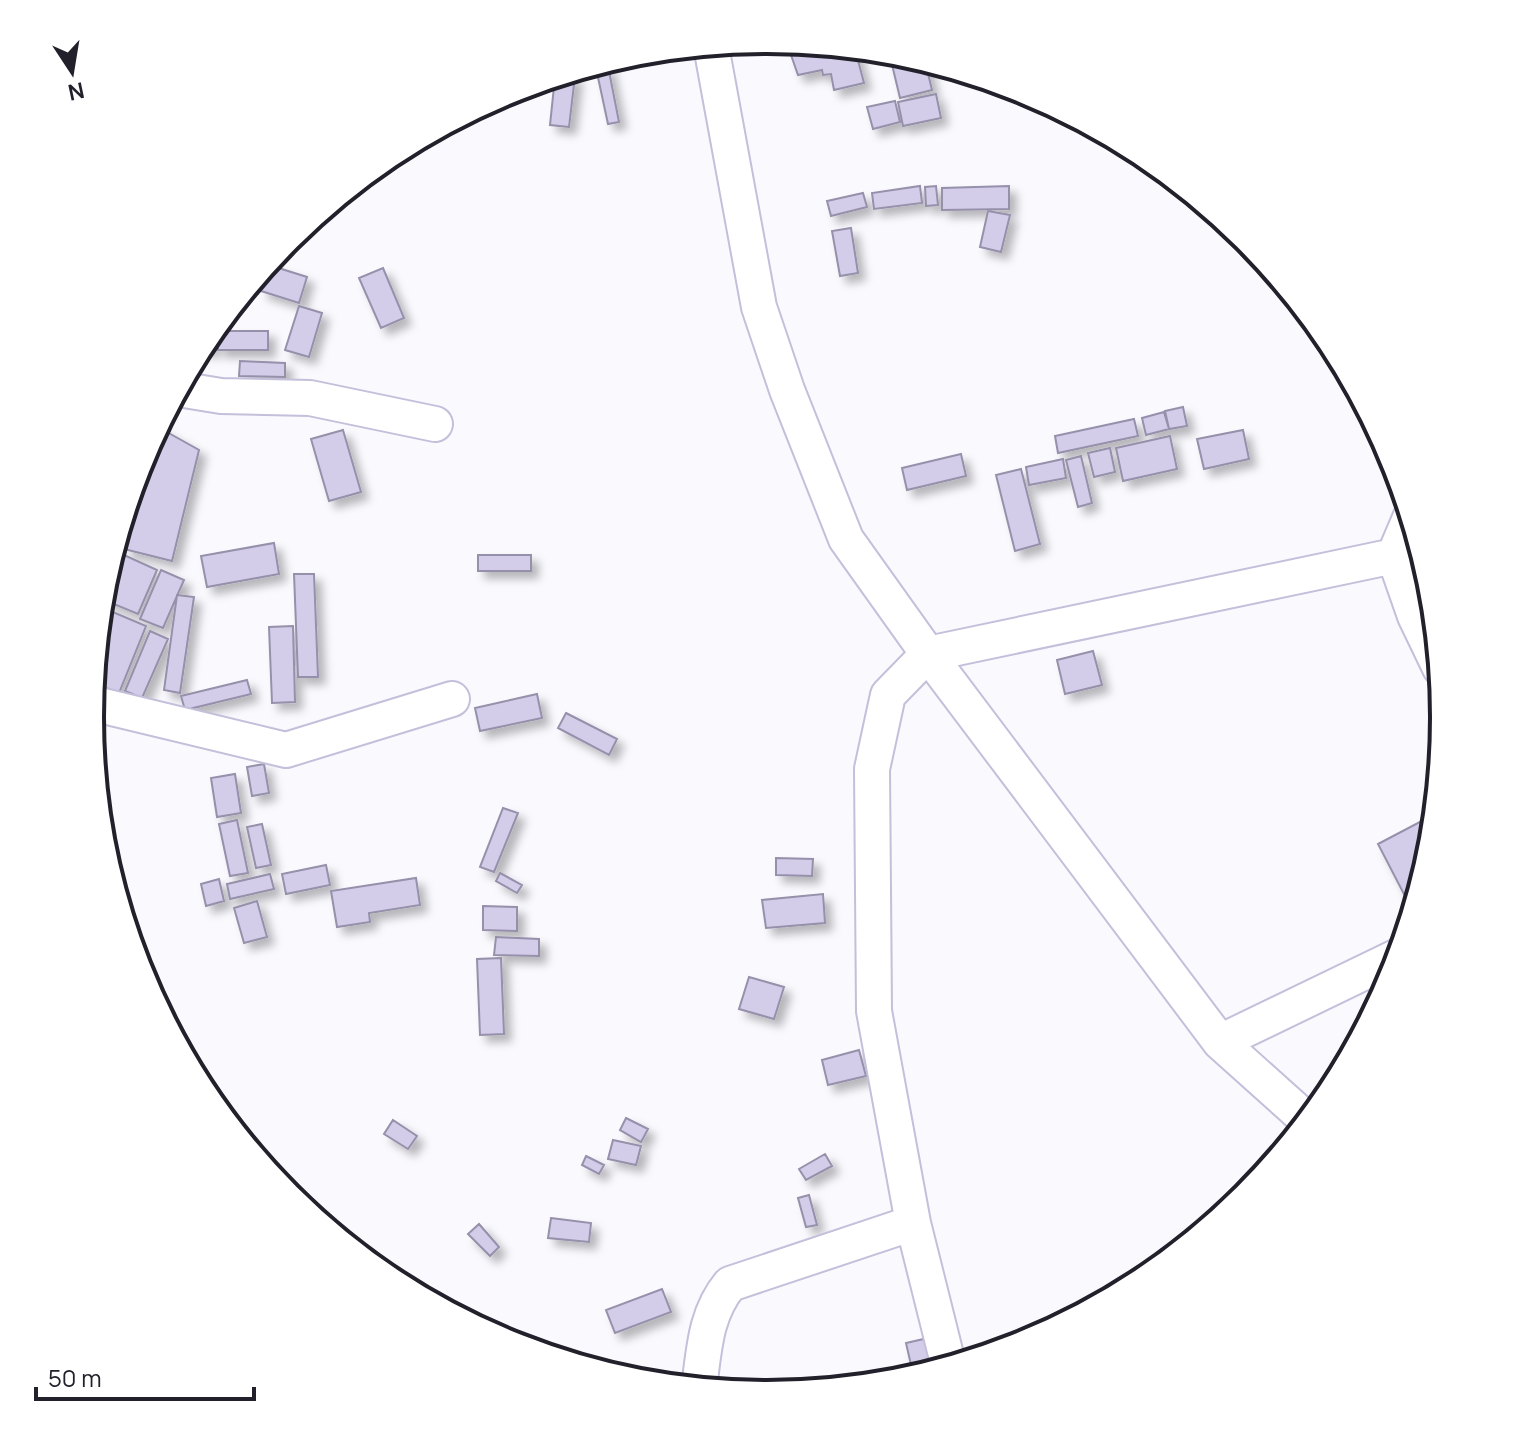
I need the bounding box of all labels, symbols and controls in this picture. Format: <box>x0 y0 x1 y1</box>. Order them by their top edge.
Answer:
north arrow <box>32 32 112 112</box>
text: N <box>65 75 87 108</box>
scale bar <box>36 1351 254 1401</box>
text: 50 m <box>48 1361 102 1394</box>

